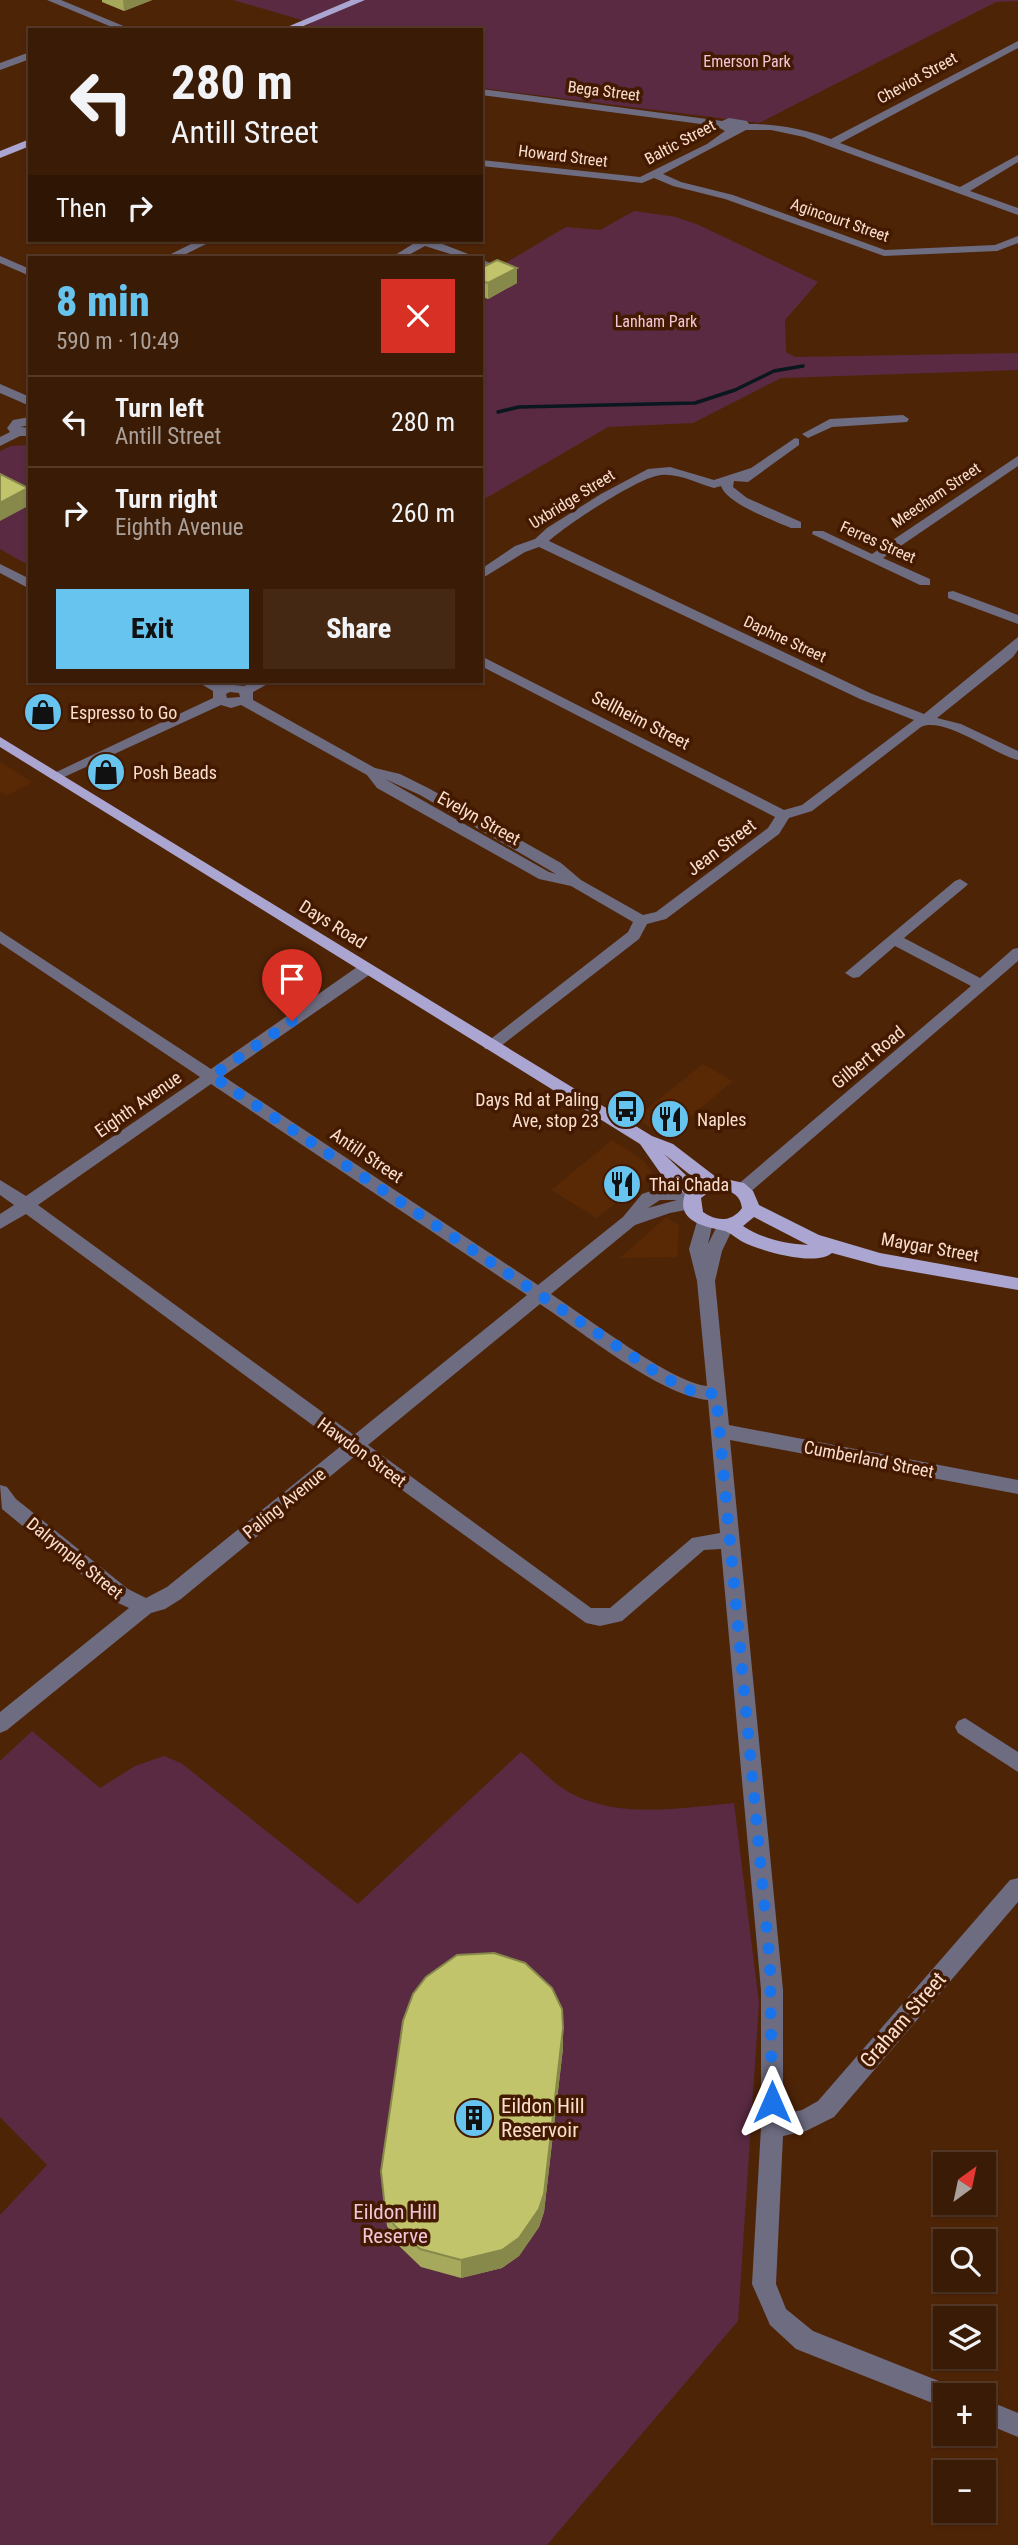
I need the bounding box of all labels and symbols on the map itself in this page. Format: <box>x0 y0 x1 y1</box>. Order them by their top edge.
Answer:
street label: Cheviot Street <box>874 48 961 108</box>
park label: Emerson Park <box>703 52 792 71</box>
street label: Bega Street <box>567 77 642 105</box>
street label: Baltic Street <box>642 115 719 168</box>
street label: Howard Street <box>517 141 609 171</box>
street label: Agincourt Street <box>788 194 892 246</box>
park label: Lanham Park <box>615 312 698 331</box>
street label: Meecham Street <box>888 458 984 532</box>
street label: Uxbridge Street <box>526 465 618 533</box>
street label: Ferres Street <box>837 517 919 567</box>
street label: Daphne Street <box>741 612 830 666</box>
street label: Sellheim Street <box>588 686 694 754</box>
shop icon: Espresso to Go <box>22 691 64 733</box>
place label: Espresso to Go <box>70 702 177 723</box>
shop icon: Posh Beads <box>85 751 127 793</box>
place label: Posh Beads <box>133 762 217 783</box>
street label: Evelyn Street <box>434 787 524 849</box>
street label: Jean Street <box>682 814 760 880</box>
street label: Days Road <box>296 895 370 953</box>
pin <box>262 949 322 1021</box>
street label: Gilbert Road <box>827 1021 909 1093</box>
street label: Eighth Avenue <box>91 1067 185 1141</box>
bus stop icon: Days Rd at Paling Ave, stop 23 <box>605 1088 647 1130</box>
place label: Days Rd at Paling Ave, stop 23 <box>475 1089 599 1131</box>
restaurant icon: Naples <box>649 1098 691 1140</box>
place label: Naples <box>697 1109 746 1130</box>
street label: Antill Street <box>327 1123 407 1187</box>
restaurant icon: Thai Chada <box>601 1163 643 1205</box>
place label: Thai Chada <box>649 1174 729 1195</box>
street label: Maygar Street <box>880 1228 980 1266</box>
street label: Hawdon Street <box>314 1413 410 1491</box>
street label: Cumberland Street <box>802 1436 936 1482</box>
street label: Paling Avenue <box>238 1463 330 1543</box>
street label: Dalrymple Street <box>23 1513 127 1603</box>
street label: Graham Street <box>855 1967 951 2073</box>
position arrow <box>735 2065 809 2139</box>
place label: Eildon Hill Reservoir <box>501 2094 585 2142</box>
building icon: Eildon Hill Reservoir <box>453 2097 495 2139</box>
north arrow <box>933 2152 996 2216</box>
park label: Eildon Hill Reserve <box>353 2200 437 2248</box>

